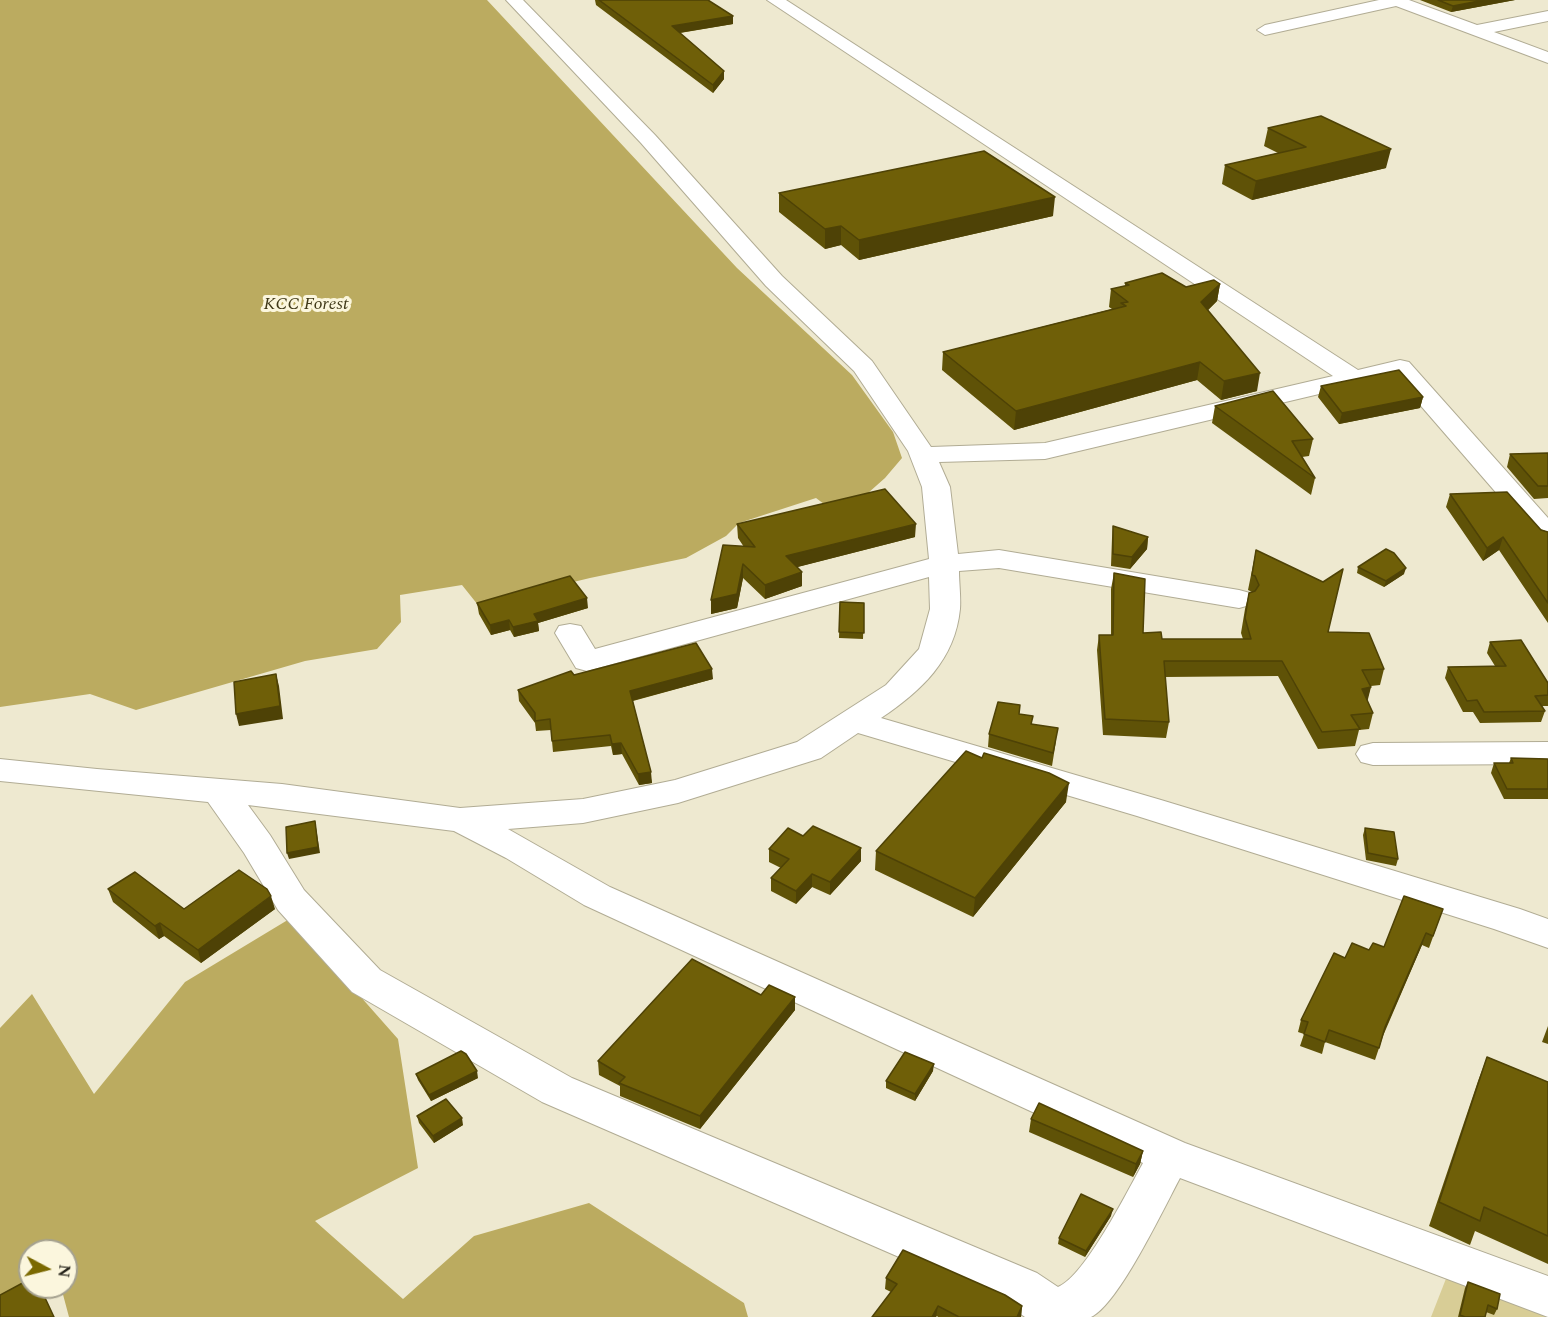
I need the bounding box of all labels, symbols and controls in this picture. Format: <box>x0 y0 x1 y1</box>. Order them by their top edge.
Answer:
park label: KCC Forest <box>264 294 348 316</box>
north arrow <box>18 1239 78 1299</box>
text: N <box>51 1263 77 1279</box>

